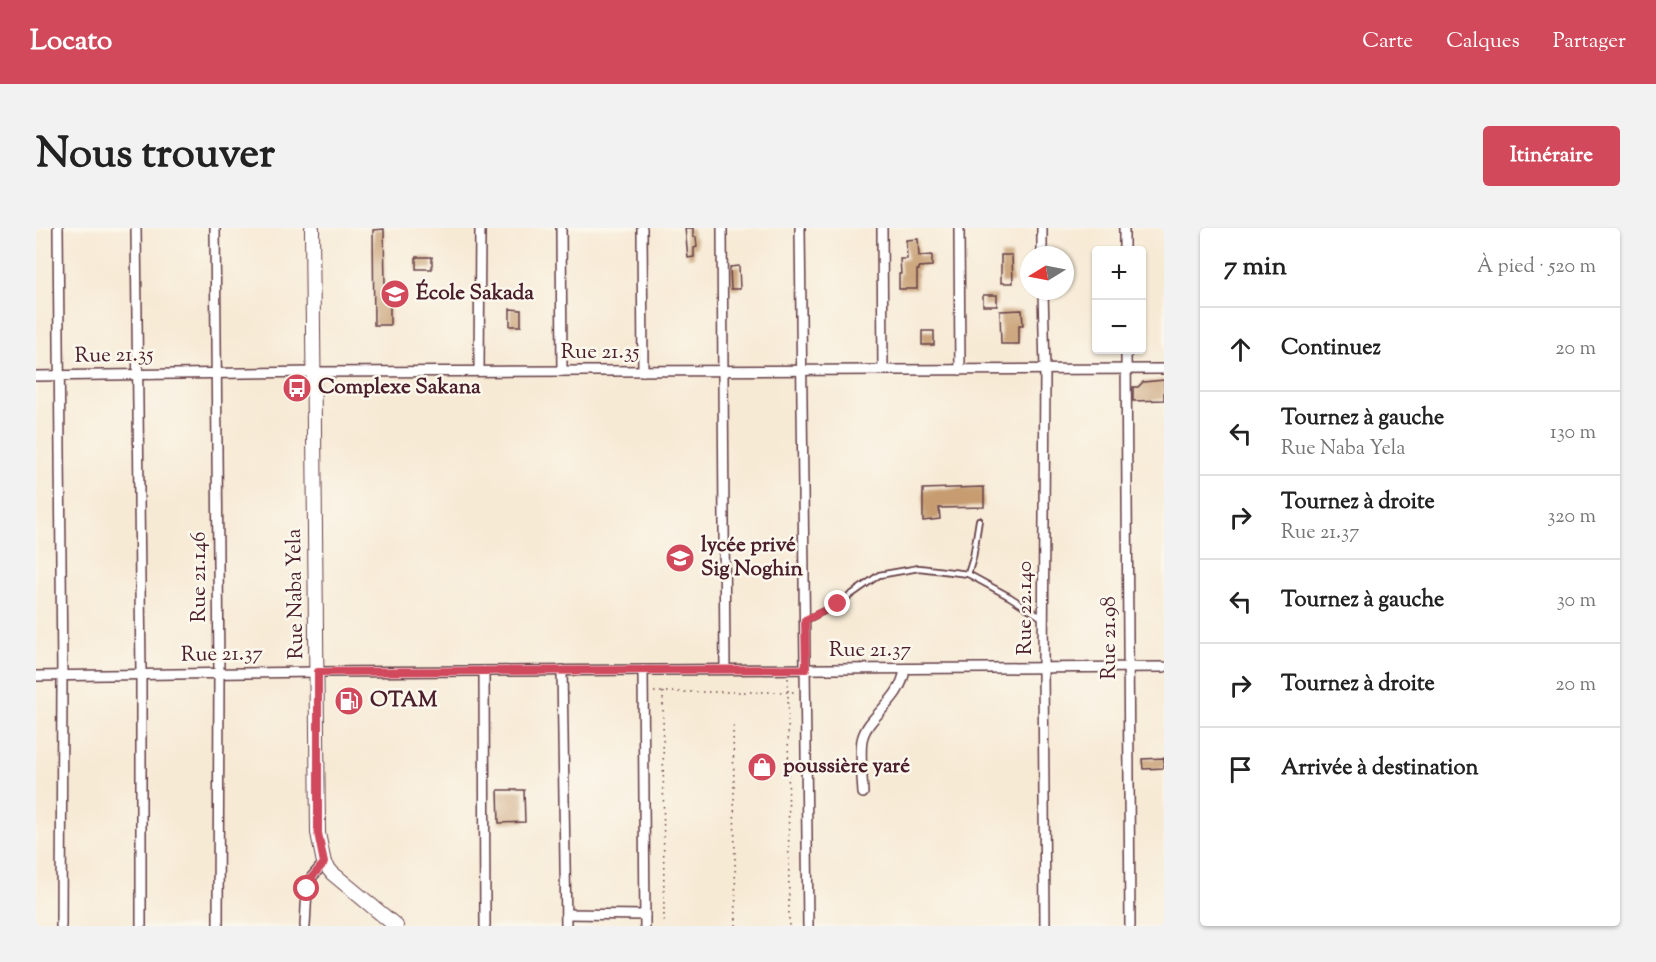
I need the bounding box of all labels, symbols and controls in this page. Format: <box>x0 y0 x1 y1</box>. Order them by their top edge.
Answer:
text: Locato <box>30 22 112 62</box>
text: Carte <box>1362 27 1413 57</box>
text: Calques <box>1446 27 1520 57</box>
text: Partager <box>1553 27 1626 57</box>
text: Nous trouver <box>36 126 275 186</box>
button: Itinéraire <box>1483 126 1620 186</box>
north arrow <box>1020 246 1074 300</box>
map controls <box>1092 246 1146 354</box>
button: + <box>1092 246 1146 300</box>
text: 7 min <box>1224 249 1287 286</box>
text: À pied · 520 m <box>1477 253 1596 282</box>
school or university icon: École Sakada <box>379 278 411 310</box>
place label: École Sakada <box>416 279 534 309</box>
button: − <box>1092 300 1146 354</box>
icon: ahead <box>1224 333 1257 366</box>
text: Continuez <box>1281 333 1381 365</box>
text: 20 m <box>1555 335 1596 364</box>
street label: Rue 21.35 <box>561 338 639 368</box>
street label: Rue 21.35 <box>74 340 154 372</box>
bus stop icon: Complexe Sakana <box>281 372 313 404</box>
place label: Complexe Sakana <box>318 373 481 403</box>
text: Tournez à gauche <box>1281 403 1444 435</box>
icon: left <box>1224 417 1257 450</box>
text: 130 m <box>1550 419 1596 448</box>
text: Rue Naba Yela <box>1281 435 1405 464</box>
text: Tournez à droite <box>1281 487 1435 519</box>
icon: right <box>1224 501 1257 534</box>
text: 320 m <box>1547 503 1596 532</box>
text: Rue 21.37 <box>1281 519 1359 548</box>
street label: Rue Naba Yela <box>280 528 312 660</box>
street label: Rue 21.146 <box>185 531 215 623</box>
place label: lycée privé Sig Noghin <box>701 531 804 585</box>
school or university icon: lycée privé Sig Noghin <box>664 542 696 574</box>
street label: Rue 22.140 <box>1011 561 1041 655</box>
icon: left <box>1224 585 1257 618</box>
text: Tournez à gauche <box>1281 585 1444 617</box>
text: 30 m <box>1557 587 1596 616</box>
route end <box>824 590 850 616</box>
street label: Rue 21.98 <box>1095 596 1125 680</box>
street label: Rue 21.37 <box>829 636 912 666</box>
street label: Rue 21.37 <box>181 639 264 671</box>
icon: right <box>1224 669 1257 702</box>
text: Tournez à droite <box>1281 669 1435 701</box>
text: 20 m <box>1555 671 1596 700</box>
fuel station icon: OTAM <box>333 685 365 717</box>
place label: OTAM <box>370 686 438 716</box>
shop icon: poussière yaré <box>746 751 778 783</box>
place label: poussière yaré <box>783 752 910 782</box>
icon: arrive <box>1224 753 1257 786</box>
text: Arrivée à destination <box>1281 753 1478 785</box>
route start <box>293 875 319 901</box>

